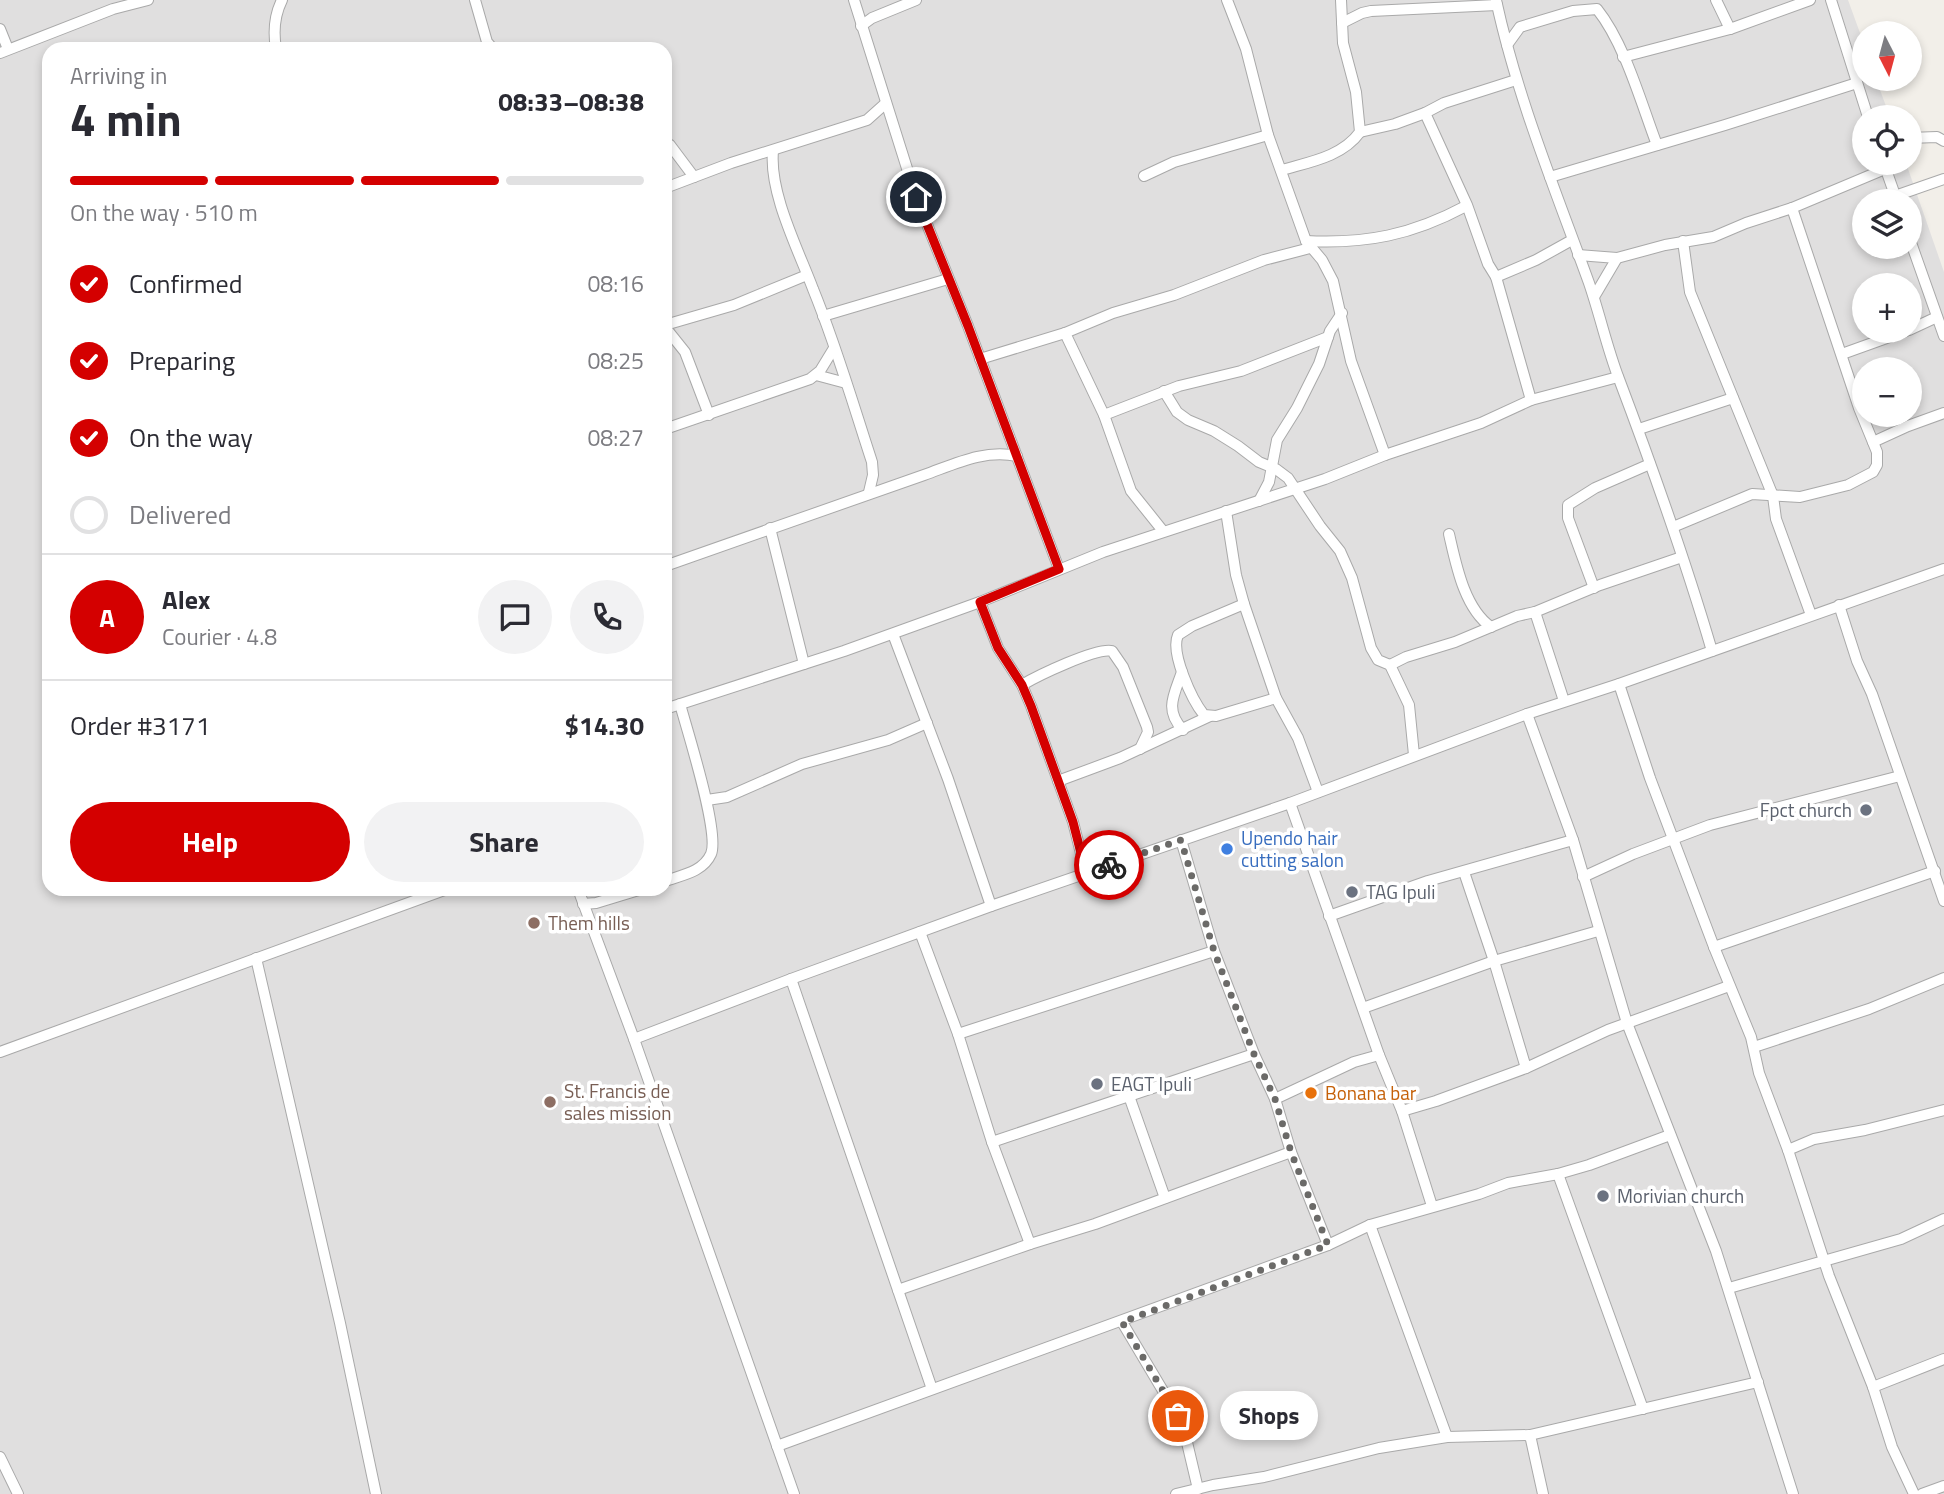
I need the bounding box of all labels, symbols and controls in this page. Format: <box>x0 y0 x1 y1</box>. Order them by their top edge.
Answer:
north arrow <box>1852 21 1922 91</box>
map controls <box>1852 21 1922 427</box>
text: Arriving in <box>70 58 167 93</box>
text: 08:33–08:38 <box>498 82 644 121</box>
text: 4 min <box>70 84 182 154</box>
button: locate <box>1852 105 1922 175</box>
pin <box>886 167 946 227</box>
icon: home <box>897 178 935 216</box>
button: layers <box>1852 189 1922 259</box>
text: On the way · 510 m <box>70 195 258 230</box>
text: Confirmed <box>129 264 243 303</box>
icon: check <box>70 265 108 303</box>
text: 08:16 <box>587 266 644 301</box>
button: + <box>1852 273 1922 343</box>
text: Preparing <box>129 341 235 380</box>
icon: check <box>70 342 108 380</box>
text: 08:25 <box>587 343 644 378</box>
button: − <box>1852 357 1922 427</box>
text: On the way <box>129 418 253 457</box>
icon: check <box>70 419 108 457</box>
text: 08:27 <box>587 420 644 455</box>
text: Delivered <box>129 495 232 534</box>
text: Alex <box>162 580 210 619</box>
button: chat <box>478 580 552 654</box>
button: phone <box>570 580 644 654</box>
text: A <box>99 598 115 637</box>
text: Courier · 4.8 <box>162 619 277 654</box>
text: Order #3171 <box>70 706 210 745</box>
text: $14.30 <box>565 706 644 745</box>
place label: Fpct church <box>1760 795 1852 824</box>
button: Help <box>70 802 350 882</box>
button: Share <box>364 802 644 882</box>
marker: Fpct church <box>1858 802 1874 818</box>
place label: Upendo hair cutting salon <box>1241 823 1344 874</box>
courier <box>1074 830 1144 900</box>
marker: Upendo hair cutting salon <box>1219 841 1235 857</box>
icon: bike <box>1090 846 1128 884</box>
place label: TAG Ipuli <box>1366 877 1435 906</box>
marker: TAG Ipuli <box>1344 884 1360 900</box>
place label: Them hills <box>548 908 630 937</box>
marker: Them hills <box>526 915 542 931</box>
place label: EAGT Ipuli <box>1111 1069 1192 1098</box>
place label: St. Francis de sales mission <box>564 1076 671 1127</box>
marker: EAGT Ipuli <box>1089 1076 1105 1092</box>
place label: Bonana bar <box>1325 1078 1417 1107</box>
marker: Bonana bar <box>1303 1085 1319 1101</box>
marker: St. Francis de sales mission <box>542 1094 558 1110</box>
place label: Morivian church <box>1617 1181 1744 1210</box>
marker: Morivian church <box>1595 1188 1611 1204</box>
pin <box>1148 1386 1208 1446</box>
callout: Shops <box>1220 1392 1318 1440</box>
icon: bag <box>1159 1397 1197 1435</box>
text: Shops <box>1239 1398 1299 1433</box>

